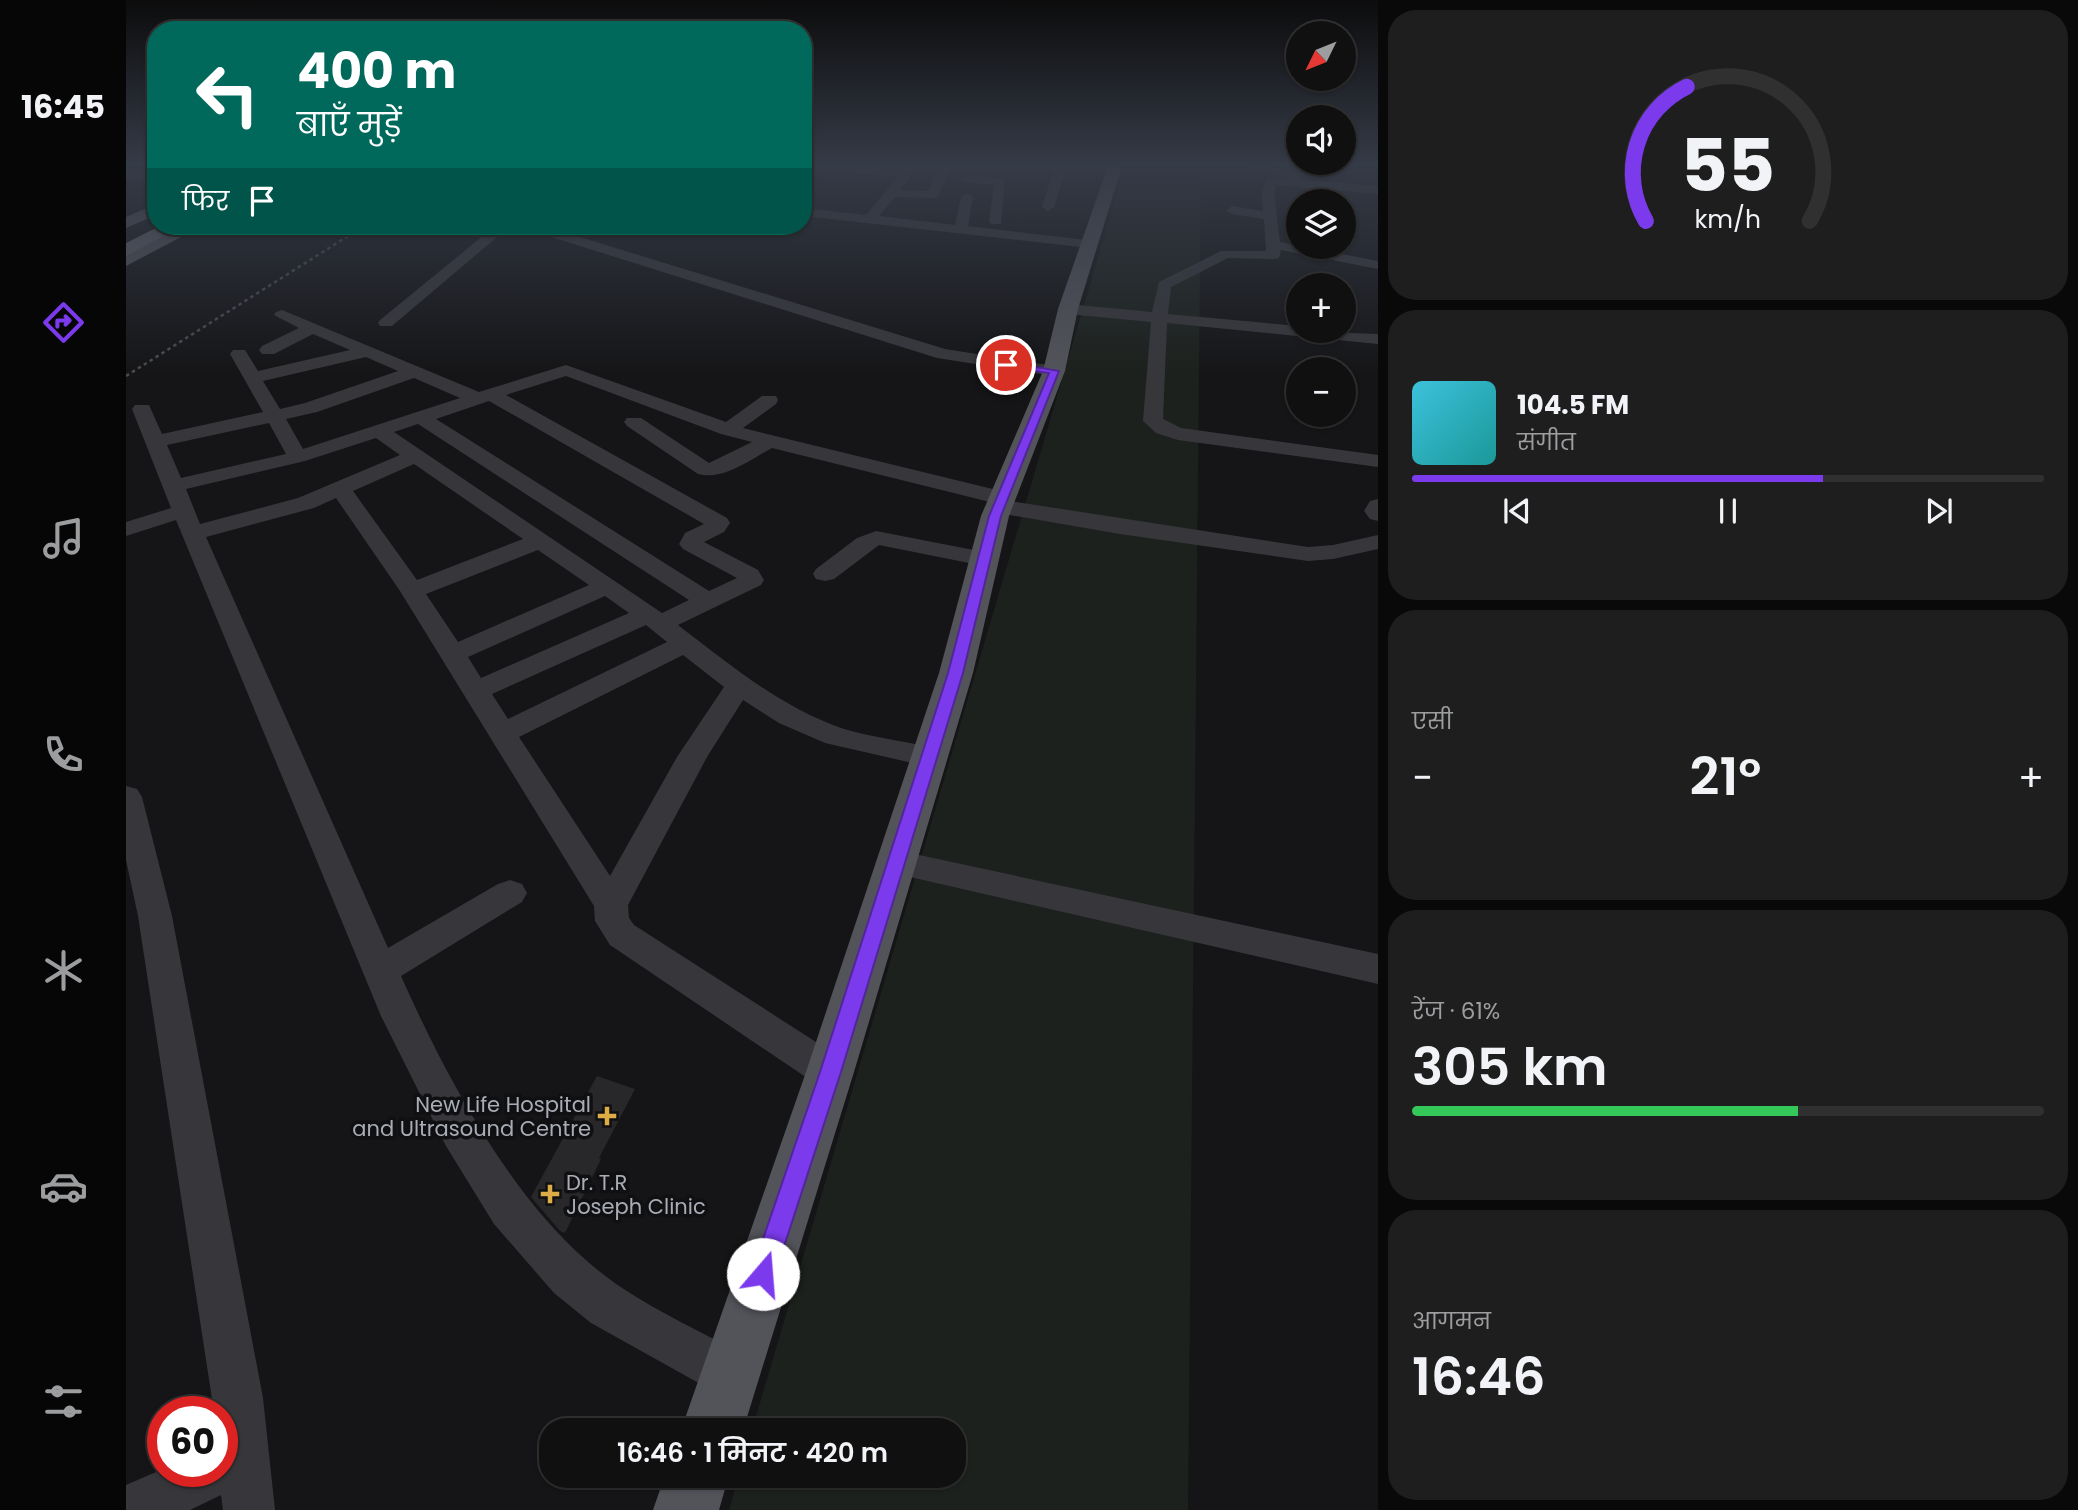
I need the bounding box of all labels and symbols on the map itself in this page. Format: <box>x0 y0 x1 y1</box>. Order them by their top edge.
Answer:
north arrow <box>1286 21 1356 91</box>
pin <box>976 335 1036 395</box>
place label: New Life Hospital and Ultrasound Centre <box>352 1090 591 1143</box>
marker: New Life Hospital and Ultrasound Centre <box>597 1106 617 1126</box>
place label: Dr. T.R Joseph Clinic <box>566 1168 706 1221</box>
marker: Dr. T.R Joseph Clinic <box>540 1184 560 1204</box>
position arrow <box>726 1237 800 1311</box>
speed limit sign: 60 <box>147 1396 238 1487</box>

